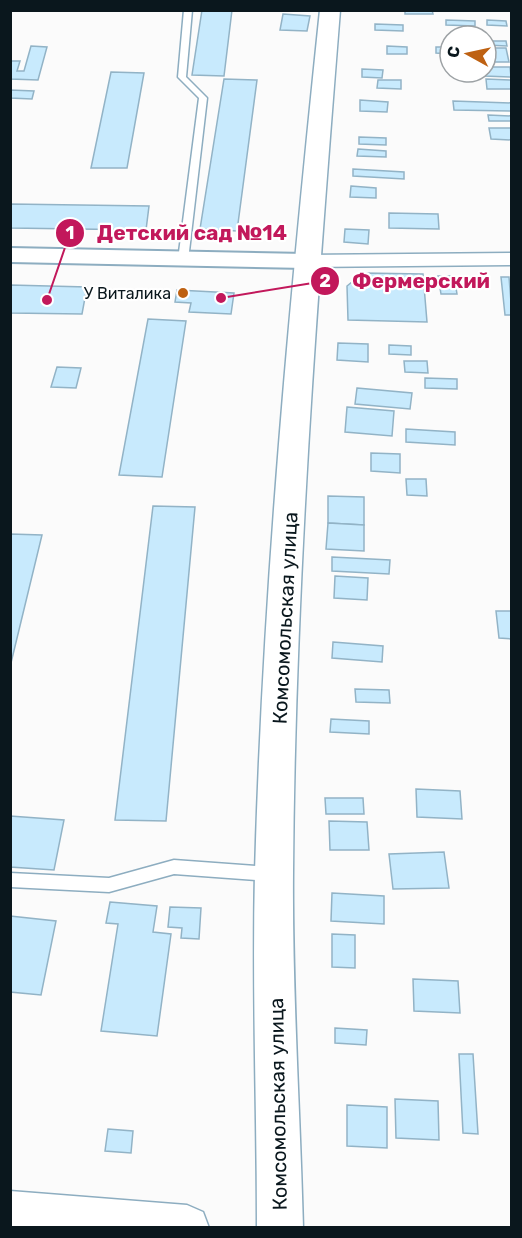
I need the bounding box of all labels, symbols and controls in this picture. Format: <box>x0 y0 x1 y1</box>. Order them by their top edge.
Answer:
north arrow <box>438 24 498 84</box>
text: С <box>443 45 464 59</box>
callout: Детский сад №14 <box>55 213 299 252</box>
text: Детский сад №14 <box>97 220 287 245</box>
text: 1 <box>66 222 74 244</box>
callout: Фермерский <box>310 261 502 300</box>
text: Фермерский <box>352 268 490 293</box>
text: 2 <box>319 270 331 292</box>
place label: У Виталика <box>84 284 171 303</box>
marker: У Виталика <box>176 286 190 300</box>
street label: Комсомольская улица <box>267 511 303 725</box>
street label: Комсомольская улица <box>264 998 292 1210</box>

